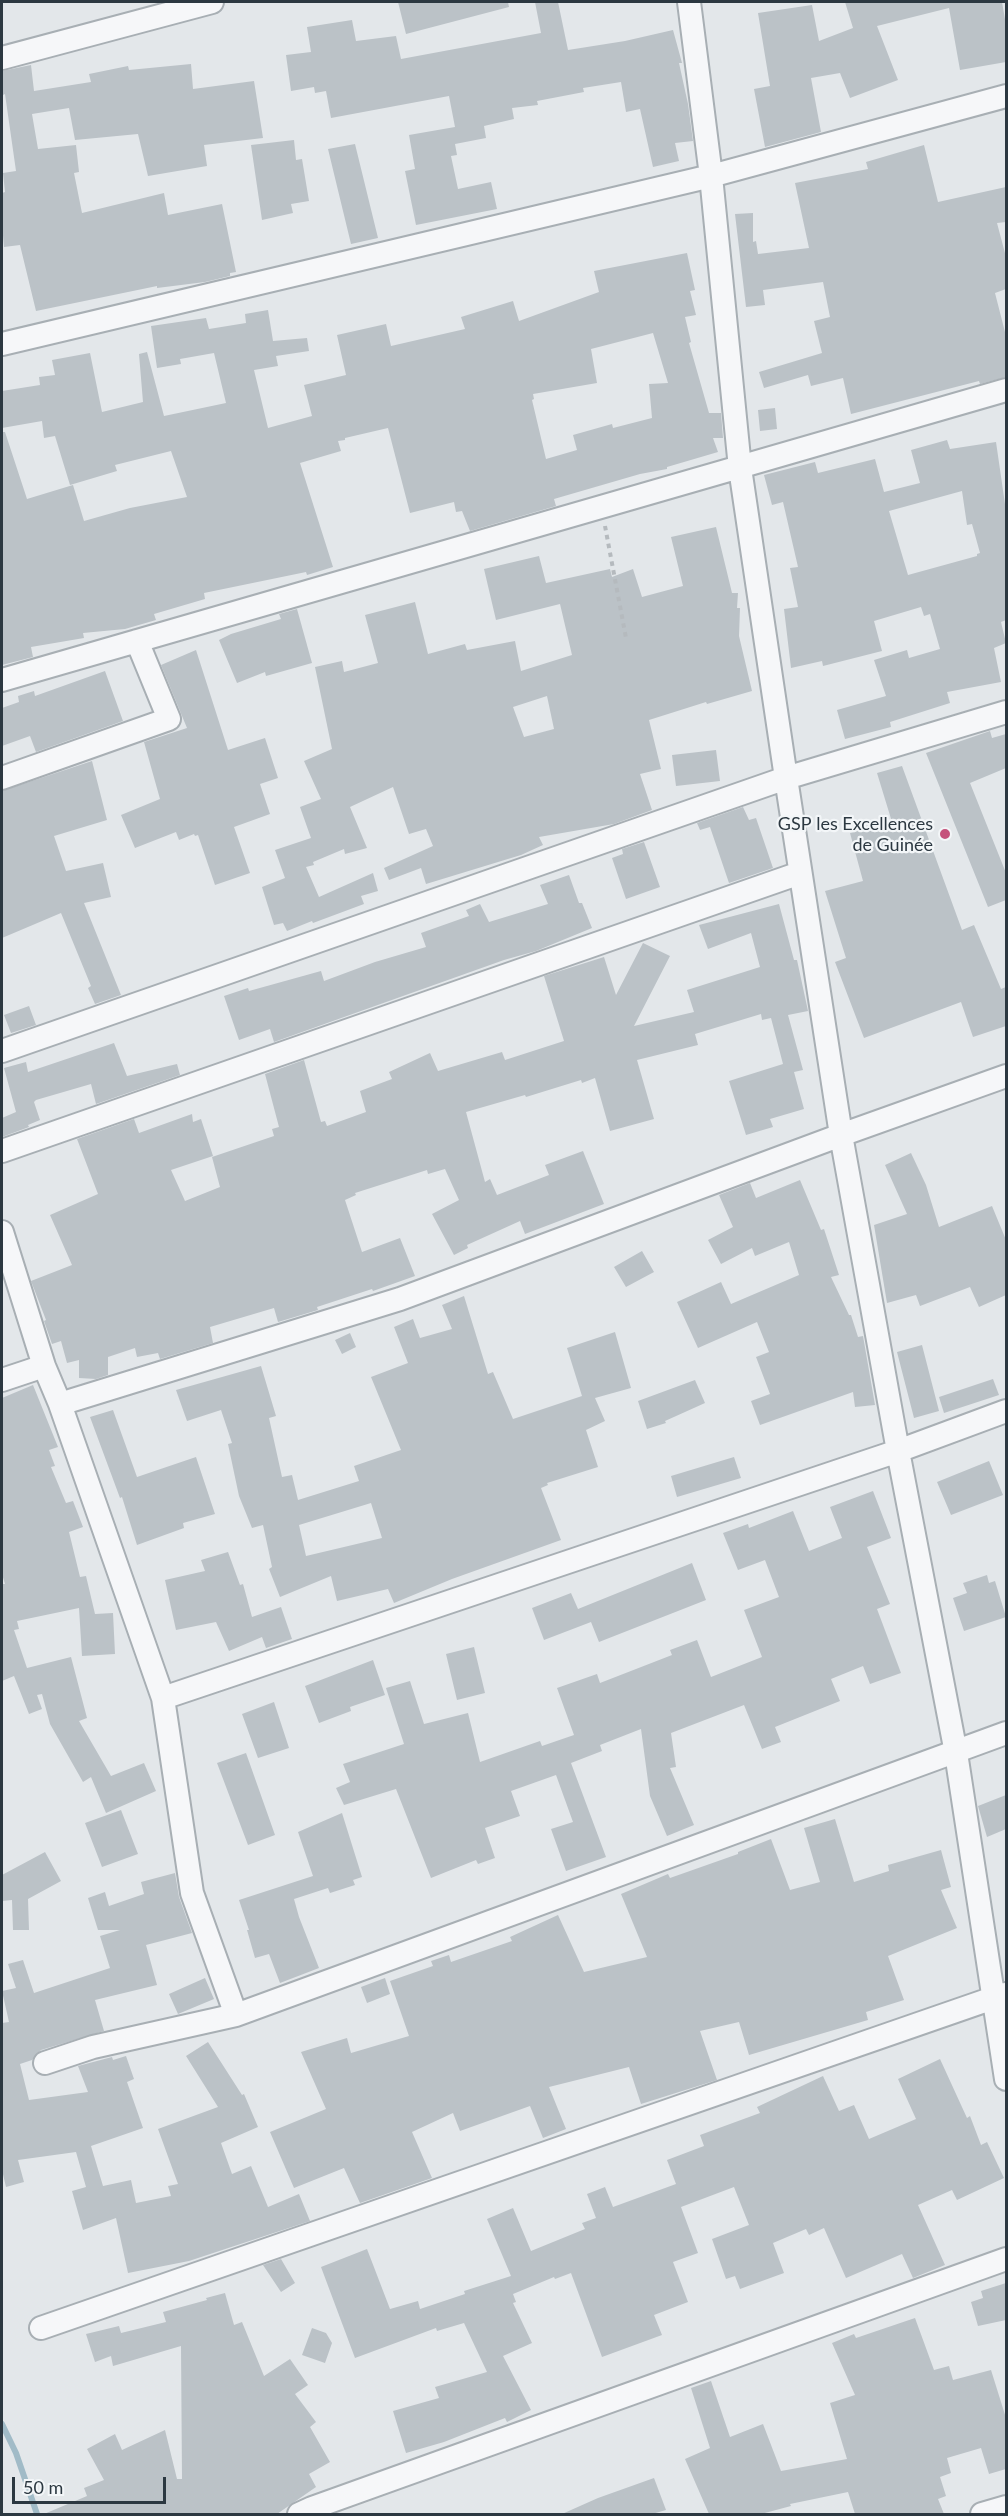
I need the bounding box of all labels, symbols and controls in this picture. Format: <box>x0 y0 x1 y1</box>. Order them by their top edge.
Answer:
place label: GSP les Excellences de Guinée <box>778 813 933 856</box>
marker: GSP les Excellences de Guinée <box>938 827 952 841</box>
scale bar <box>15 2465 170 2503</box>
text: 50 m <box>23 2476 63 2498</box>

